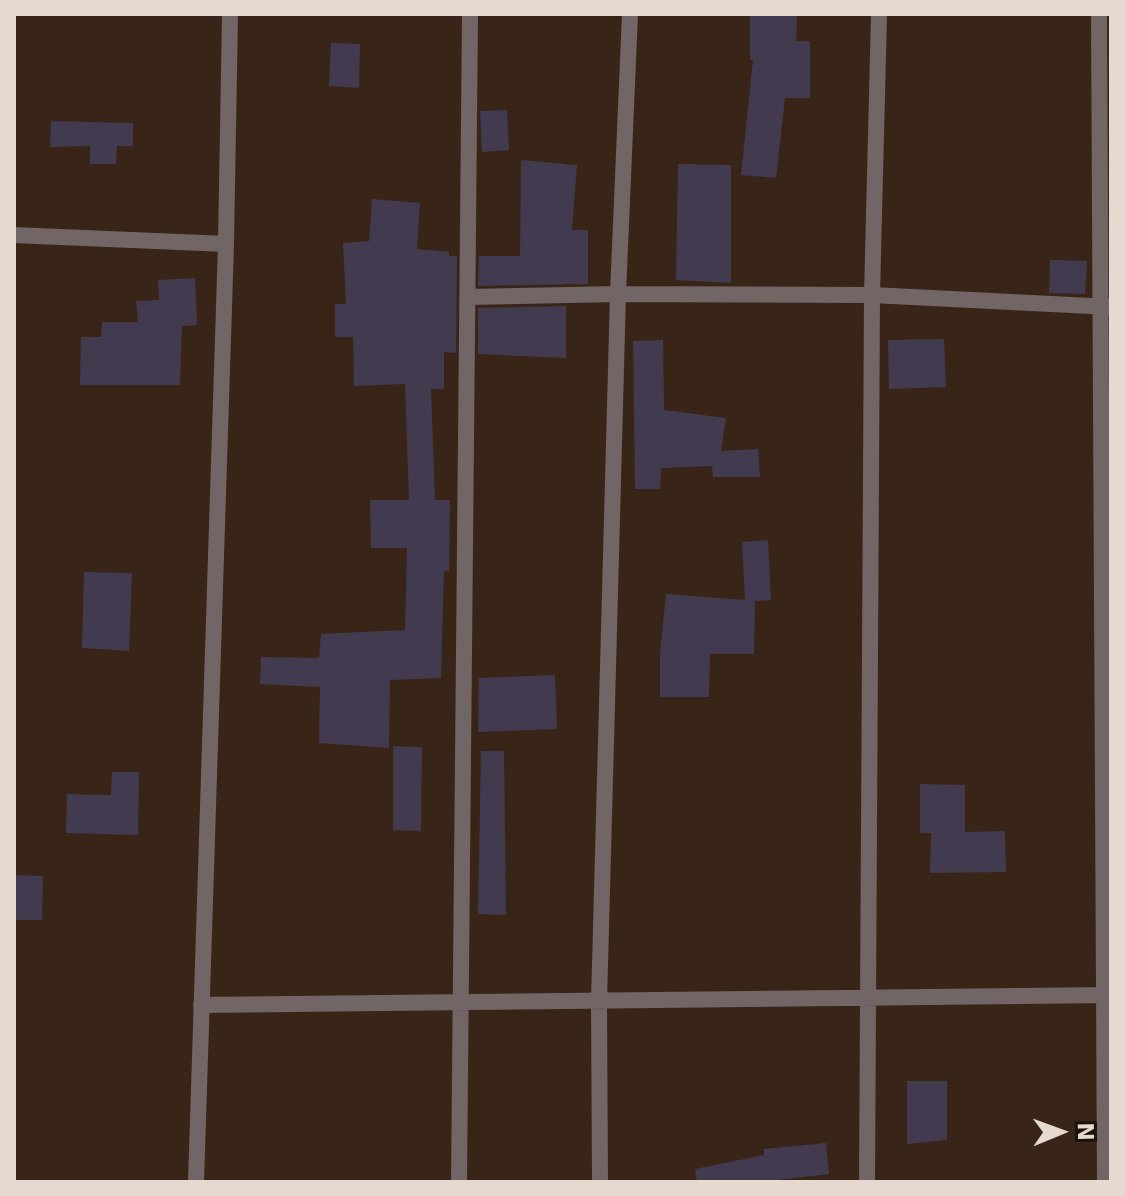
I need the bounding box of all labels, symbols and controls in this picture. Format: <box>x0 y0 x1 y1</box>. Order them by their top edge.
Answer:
north arrow <box>1021 1092 1101 1172</box>
text: N <box>1073 1122 1098 1141</box>

